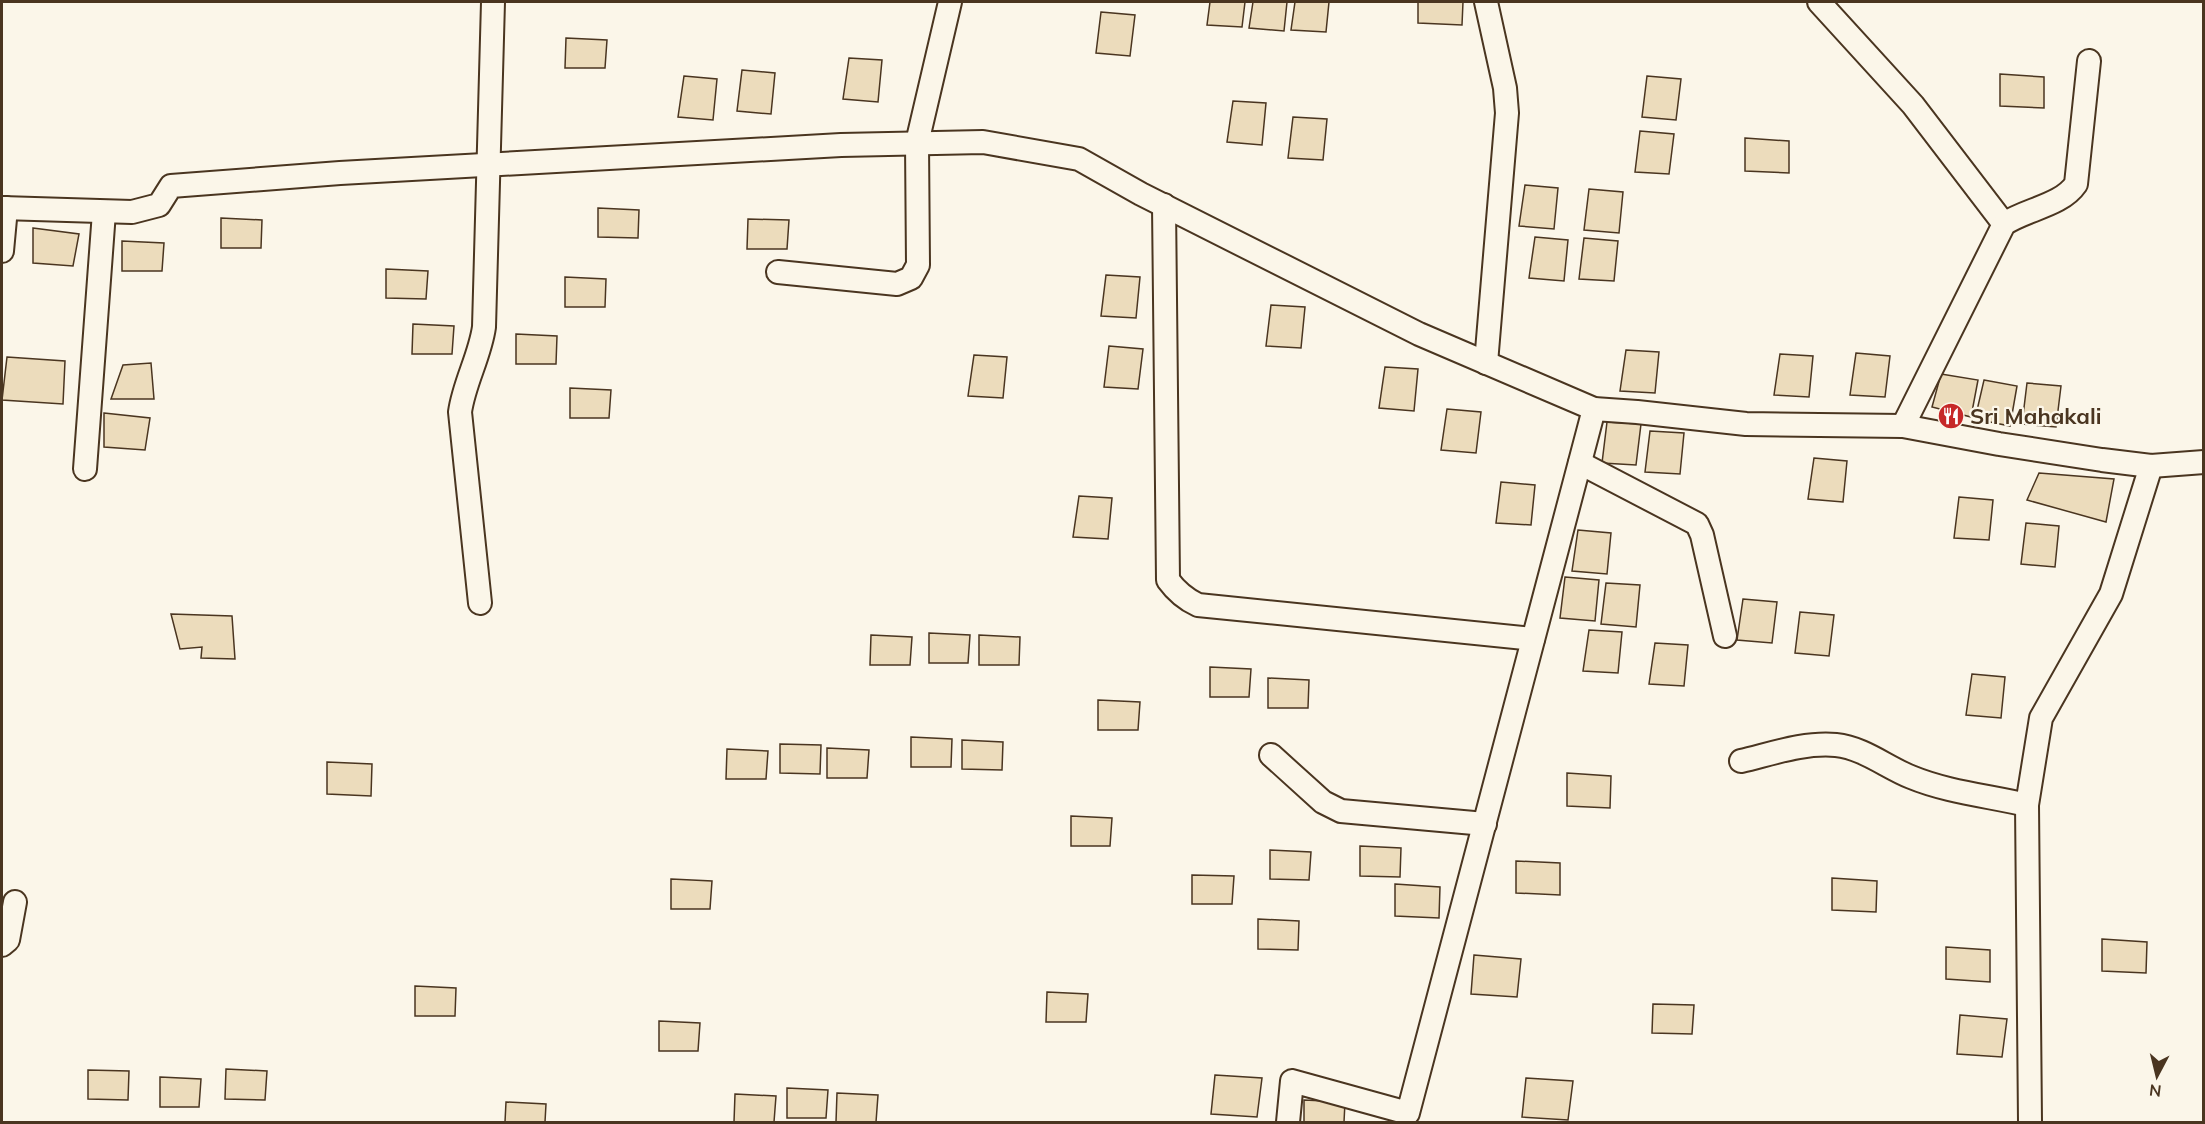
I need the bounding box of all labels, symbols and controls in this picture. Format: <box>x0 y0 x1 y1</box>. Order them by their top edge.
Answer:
restaurant icon: Sri Mahakali <box>1936 401 1966 431</box>
place label: Sri Mahakali <box>1970 402 2101 430</box>
north arrow <box>2127 1046 2187 1106</box>
text: N <box>2148 1080 2162 1102</box>

